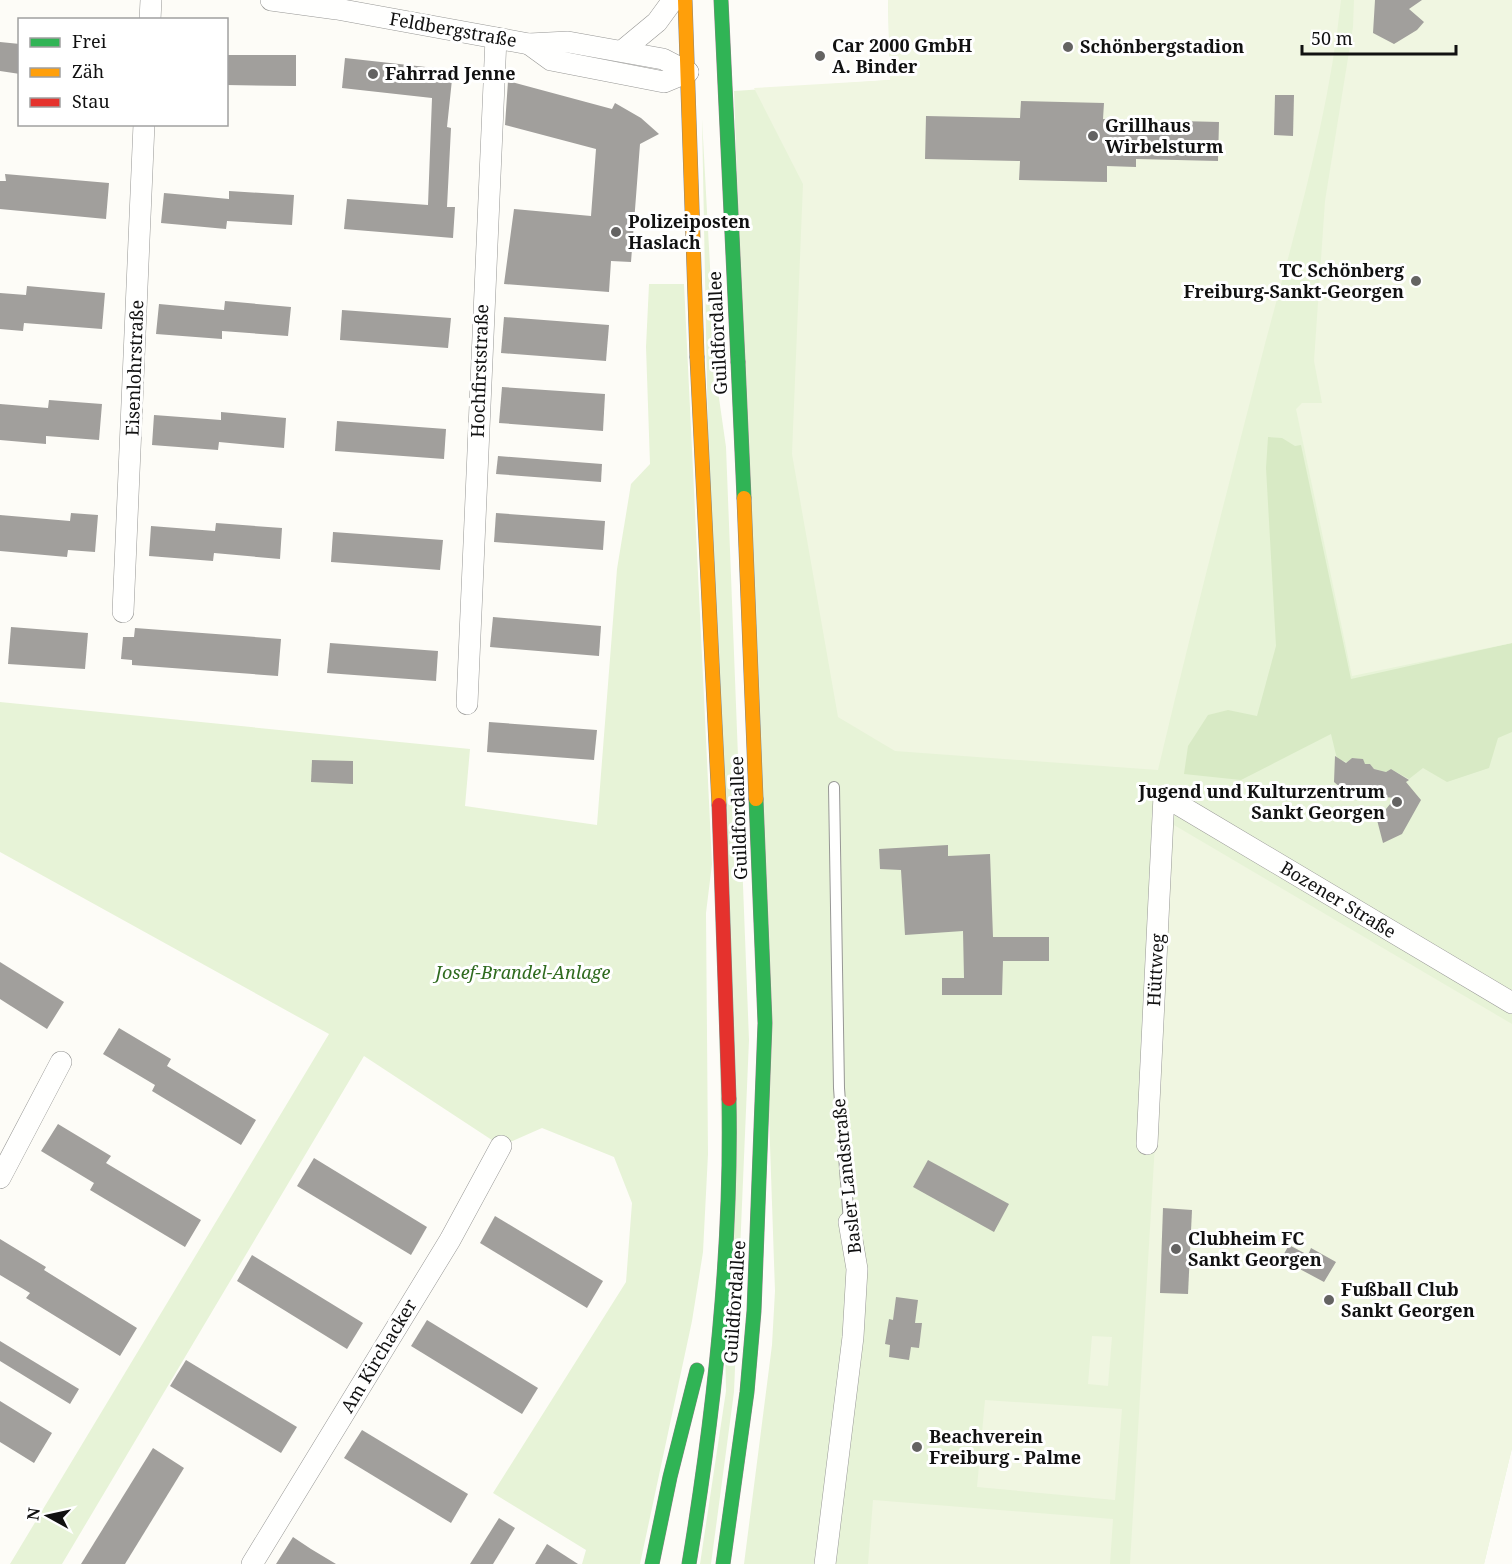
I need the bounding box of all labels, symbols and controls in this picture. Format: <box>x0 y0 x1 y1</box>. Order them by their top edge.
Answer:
street label: Feldbergstraße <box>388 6 519 52</box>
legend <box>18 18 228 126</box>
scale bar <box>1302 18 1456 56</box>
text: 50 m <box>1311 26 1353 50</box>
text: Frei <box>72 29 107 53</box>
place label: Car 2000 GmbH A. Binder <box>832 33 973 78</box>
place label: Schönbergstadion <box>1080 34 1244 58</box>
marker: Schönbergstadion <box>1061 40 1075 54</box>
marker: Car 2000 GmbH A. Binder <box>813 49 827 63</box>
text: Zäh <box>72 59 104 83</box>
place label: Fahrrad Jenne <box>385 61 516 85</box>
marker: Fahrrad Jenne <box>366 67 380 81</box>
text: Stau <box>72 89 110 113</box>
place label: Grillhaus Wirbelsturm <box>1105 113 1224 158</box>
marker: Grillhaus Wirbelsturm <box>1086 129 1100 143</box>
place label: Polizeiposten Haslach <box>628 209 750 254</box>
marker: Polizeiposten Haslach <box>609 225 623 239</box>
place label: TC Schönberg Freiburg-Sankt-Georgen <box>1183 258 1405 303</box>
street label: Guildfordallee <box>702 271 732 395</box>
marker: TC Schönberg Freiburg-Sankt-Georgen <box>1409 274 1423 288</box>
street label: Eisenlohrstraße <box>120 299 148 436</box>
street label: Hochfirststraße <box>465 304 493 438</box>
street label: Guildfordallee <box>724 756 752 880</box>
place label: Jugend und Kulturzentrum Sankt Georgen <box>1138 779 1385 824</box>
marker: Jugend und Kulturzentrum Sankt Georgen <box>1390 795 1404 809</box>
street label: Bozener Straße <box>1276 855 1401 943</box>
street label: Hüttweg <box>1141 932 1169 1007</box>
park label: Josef-Brandel-Anlage <box>433 960 611 984</box>
street label: Basler Landstraße <box>826 1097 866 1255</box>
place label: Clubheim FC Sankt Georgen <box>1188 1226 1322 1271</box>
street label: Guildfordallee <box>718 1239 750 1365</box>
marker: Clubheim FC Sankt Georgen <box>1169 1242 1183 1256</box>
place label: Fußball Club Sankt Georgen <box>1341 1277 1475 1322</box>
marker: Fußball Club Sankt Georgen <box>1322 1293 1336 1307</box>
street label: Am Kirchacker <box>335 1294 422 1417</box>
place label: Beachverein Freiburg - Palme <box>929 1424 1081 1469</box>
marker: Beachverein Freiburg - Palme <box>910 1440 924 1454</box>
north arrow <box>18 1486 78 1546</box>
text: N <box>21 1506 45 1522</box>

